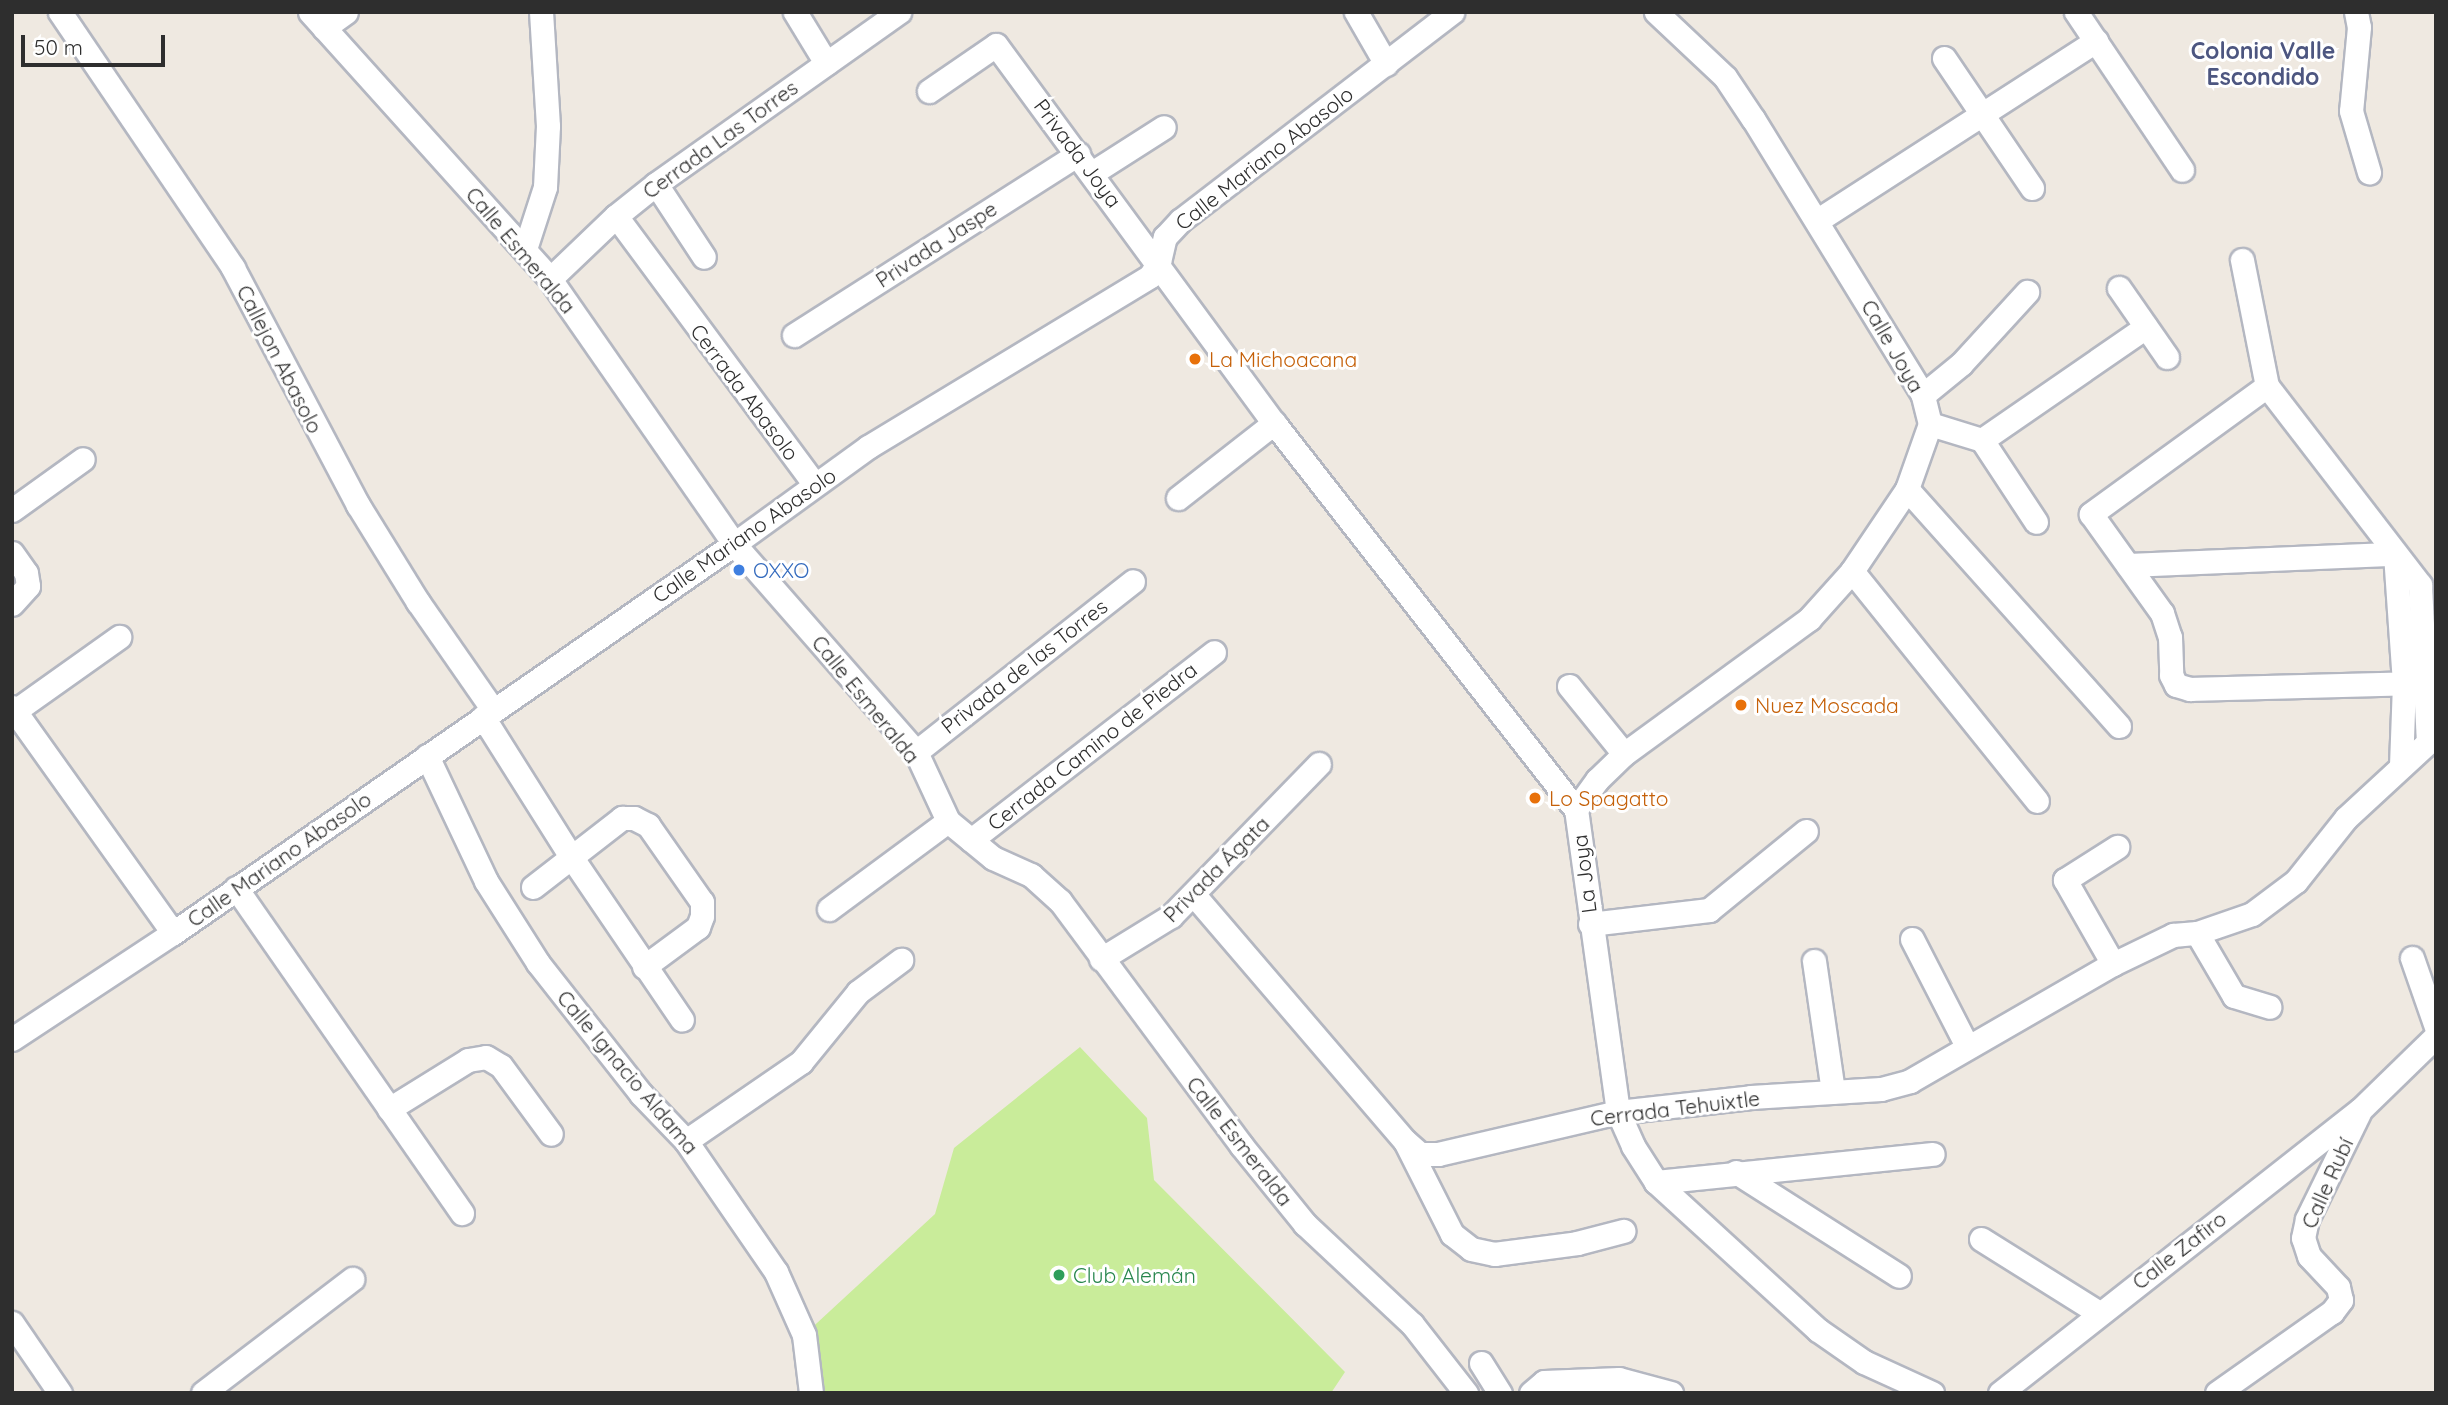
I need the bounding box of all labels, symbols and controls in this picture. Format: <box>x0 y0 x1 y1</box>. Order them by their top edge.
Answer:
scale bar <box>24 21 168 65</box>
text: 50 m <box>34 34 83 60</box>
district label: Colonia Valle Escondido <box>2191 37 2335 91</box>
street label: Cerrada Las Torres <box>638 74 802 204</box>
street label: Calle Mariano Abasolo <box>1170 81 1358 235</box>
street label: Privada Joya <box>1029 94 1127 212</box>
street label: Calle Esmeralda <box>461 182 581 318</box>
street label: Privada Jaspe <box>871 196 1001 292</box>
street label: Callejon Abasolo <box>232 281 328 437</box>
street label: Calle Joya <box>1856 295 1930 397</box>
street label: Cerrada Abasolo <box>686 319 804 465</box>
place label: La Michoacana <box>1209 346 1357 372</box>
marker: La Michoacana <box>1187 351 1203 367</box>
street label: Calle Mariano Abasolo <box>647 462 841 608</box>
place label: OXXO <box>753 557 809 583</box>
marker: OXXO <box>731 562 747 578</box>
street label: Privada de las Torres <box>936 593 1112 739</box>
street label: Calle Esmeralda <box>807 630 925 768</box>
street label: Cerrada Camino de Piedra <box>982 656 1202 836</box>
place label: Nuez Moscada <box>1755 692 1899 718</box>
marker: Nuez Moscada <box>1733 697 1749 713</box>
place label: Lo Spagatto <box>1549 785 1668 811</box>
street label: Calle Mariano Abasolo <box>182 786 376 932</box>
marker: Lo Spagatto <box>1527 790 1543 806</box>
street label: Privada Ágata <box>1158 811 1274 927</box>
street label: La Joya <box>1567 833 1601 915</box>
street label: Calle Ignacio Aldama <box>552 985 704 1159</box>
street label: Calle Esmeralda <box>1182 1071 1298 1211</box>
street label: Cerrada Tehuixtle <box>1589 1085 1761 1131</box>
street label: Calle Rubí <box>2296 1134 2358 1232</box>
street label: Calle Zafiro <box>2127 1206 2231 1294</box>
place label: Club Alemán <box>1073 1262 1196 1288</box>
marker: Club Alemán <box>1051 1267 1067 1283</box>

